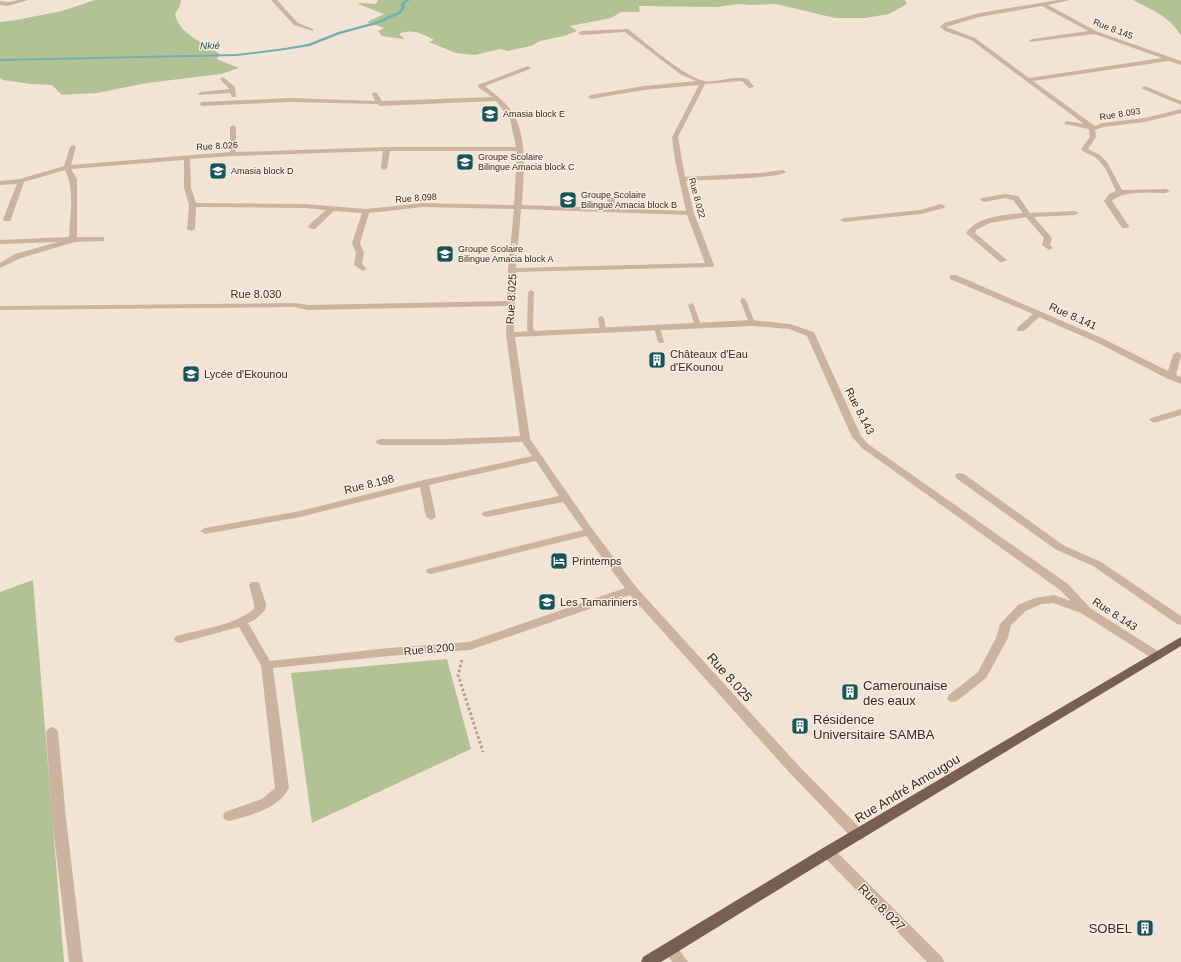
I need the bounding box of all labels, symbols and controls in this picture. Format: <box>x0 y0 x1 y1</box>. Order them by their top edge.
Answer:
street label: Rue 8.145 <box>1092 17 1134 41</box>
water label: Nkié <box>200 40 221 51</box>
school or university icon: Amasia block E <box>480 104 500 124</box>
street label: Rue 8.093 <box>1099 106 1141 122</box>
place label: Amasia block E <box>503 109 565 119</box>
street label: Rue 8.026 <box>196 140 238 152</box>
school or university icon: Groupe Scolaire Bilingue Amacia block C <box>455 152 475 172</box>
place label: Groupe Scolaire Bilingue Amacia block C <box>478 152 575 172</box>
school or university icon: Amasia block D <box>208 161 228 181</box>
place label: Amasia block D <box>231 166 294 176</box>
street label: Rue 8.022 <box>687 177 707 219</box>
school or university icon: Groupe Scolaire Bilingue Amacia block B <box>558 190 578 210</box>
place label: Groupe Scolaire Bilingue Amacia block B <box>581 190 677 210</box>
street label: Rue 8.098 <box>395 192 437 204</box>
school or university icon: Groupe Scolaire Bilingue Amacia block A <box>435 244 455 264</box>
place label: Groupe Scolaire Bilingue Amacia block A <box>458 244 554 264</box>
street label: Rue 8.025 <box>504 273 518 325</box>
street label: Rue 8.030 <box>231 288 281 300</box>
street label: Rue 8.141 <box>1047 300 1099 332</box>
place label: Châteaux d'Eau d'EKounou <box>670 348 748 373</box>
building icon: Châteaux d'Eau d'EKounou <box>647 350 667 370</box>
school or university icon: Lycée d'Ekounou <box>181 364 201 384</box>
place label: Lycée d'Ekounou <box>204 368 288 380</box>
street label: Rue 8.143 <box>843 386 877 436</box>
street label: Rue 8.198 <box>343 472 395 496</box>
hotel icon: Printemps <box>549 551 569 571</box>
place label: Printemps <box>572 555 622 567</box>
school or university icon: Les Tamariniers <box>537 592 557 612</box>
street label: Rue 8.143 <box>1090 595 1140 633</box>
place label: Les Tamariniers <box>560 596 638 608</box>
street label: Rue 8.200 <box>403 641 455 657</box>
street label: Rue 8.025 <box>704 650 755 705</box>
place label: Camerounaise des eaux <box>863 678 948 708</box>
building icon: Camerounaise des eaux <box>840 682 860 702</box>
place label: Résidence Universitaire SAMBA <box>813 712 935 742</box>
building icon: Résidence Universitaire SAMBA <box>790 716 810 736</box>
street label: Rue André Amougou <box>852 751 963 826</box>
street label: Rue 8.027 <box>855 881 908 934</box>
building icon: SOBEL <box>1135 918 1155 938</box>
place label: SOBEL <box>1089 921 1132 936</box>

